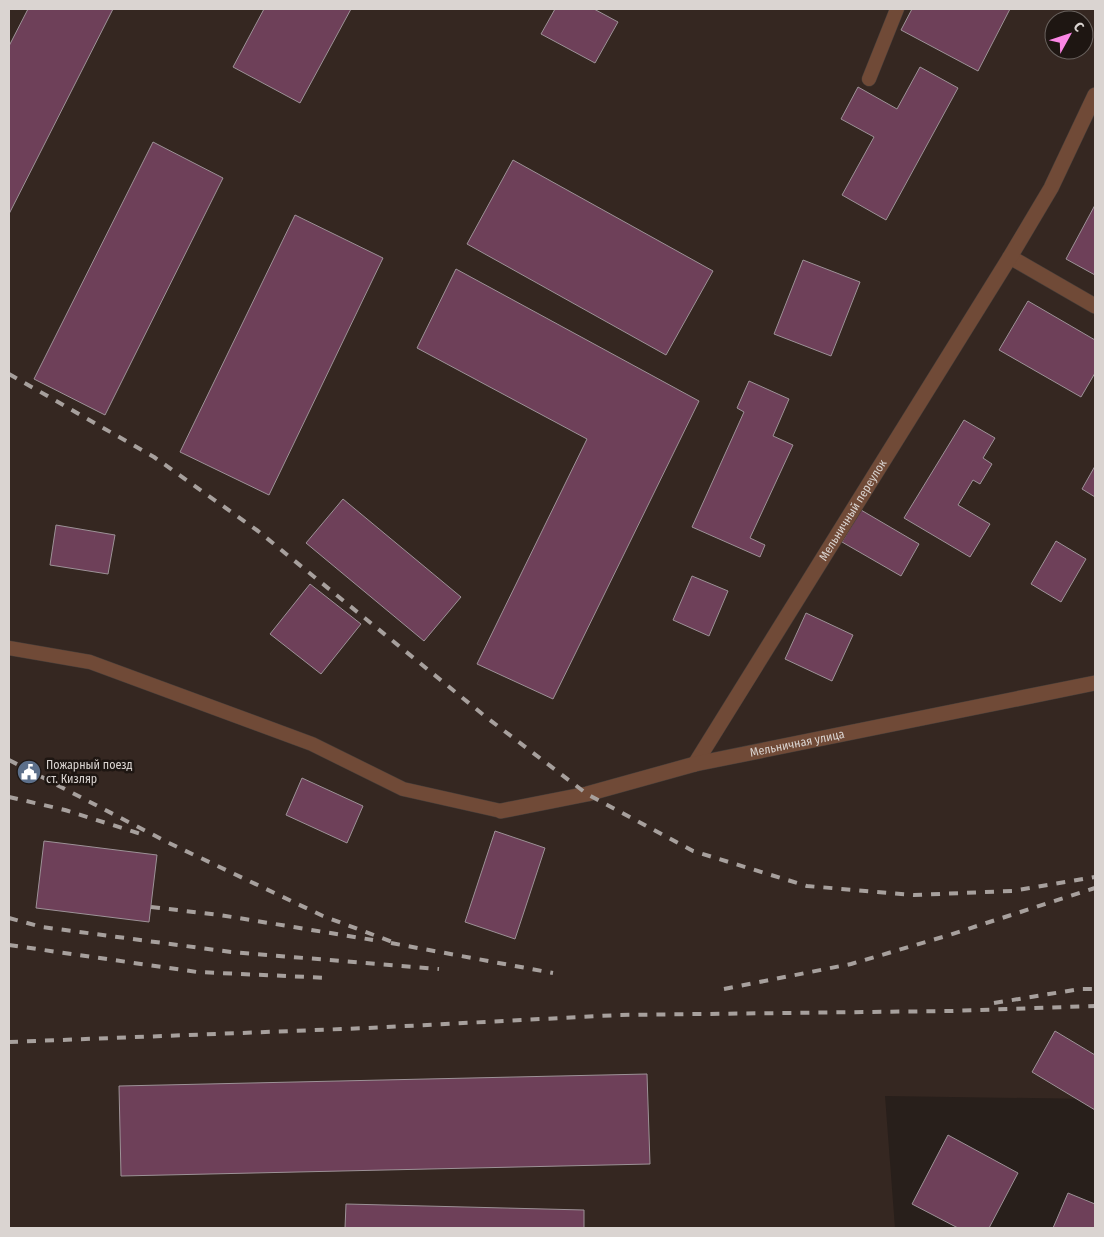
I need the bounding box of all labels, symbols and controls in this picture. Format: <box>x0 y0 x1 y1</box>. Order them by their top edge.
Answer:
north arrow <box>1044 10 1094 60</box>
text: С <box>1070 19 1088 36</box>
street label: Мельничный переулок <box>816 457 890 563</box>
street label: Мельничная улица <box>749 727 846 760</box>
place label: Пожарный поезд ст. Кизляр <box>46 758 132 786</box>
public building icon: Пожарный поезд ст. Кизляр <box>16 759 42 785</box>

